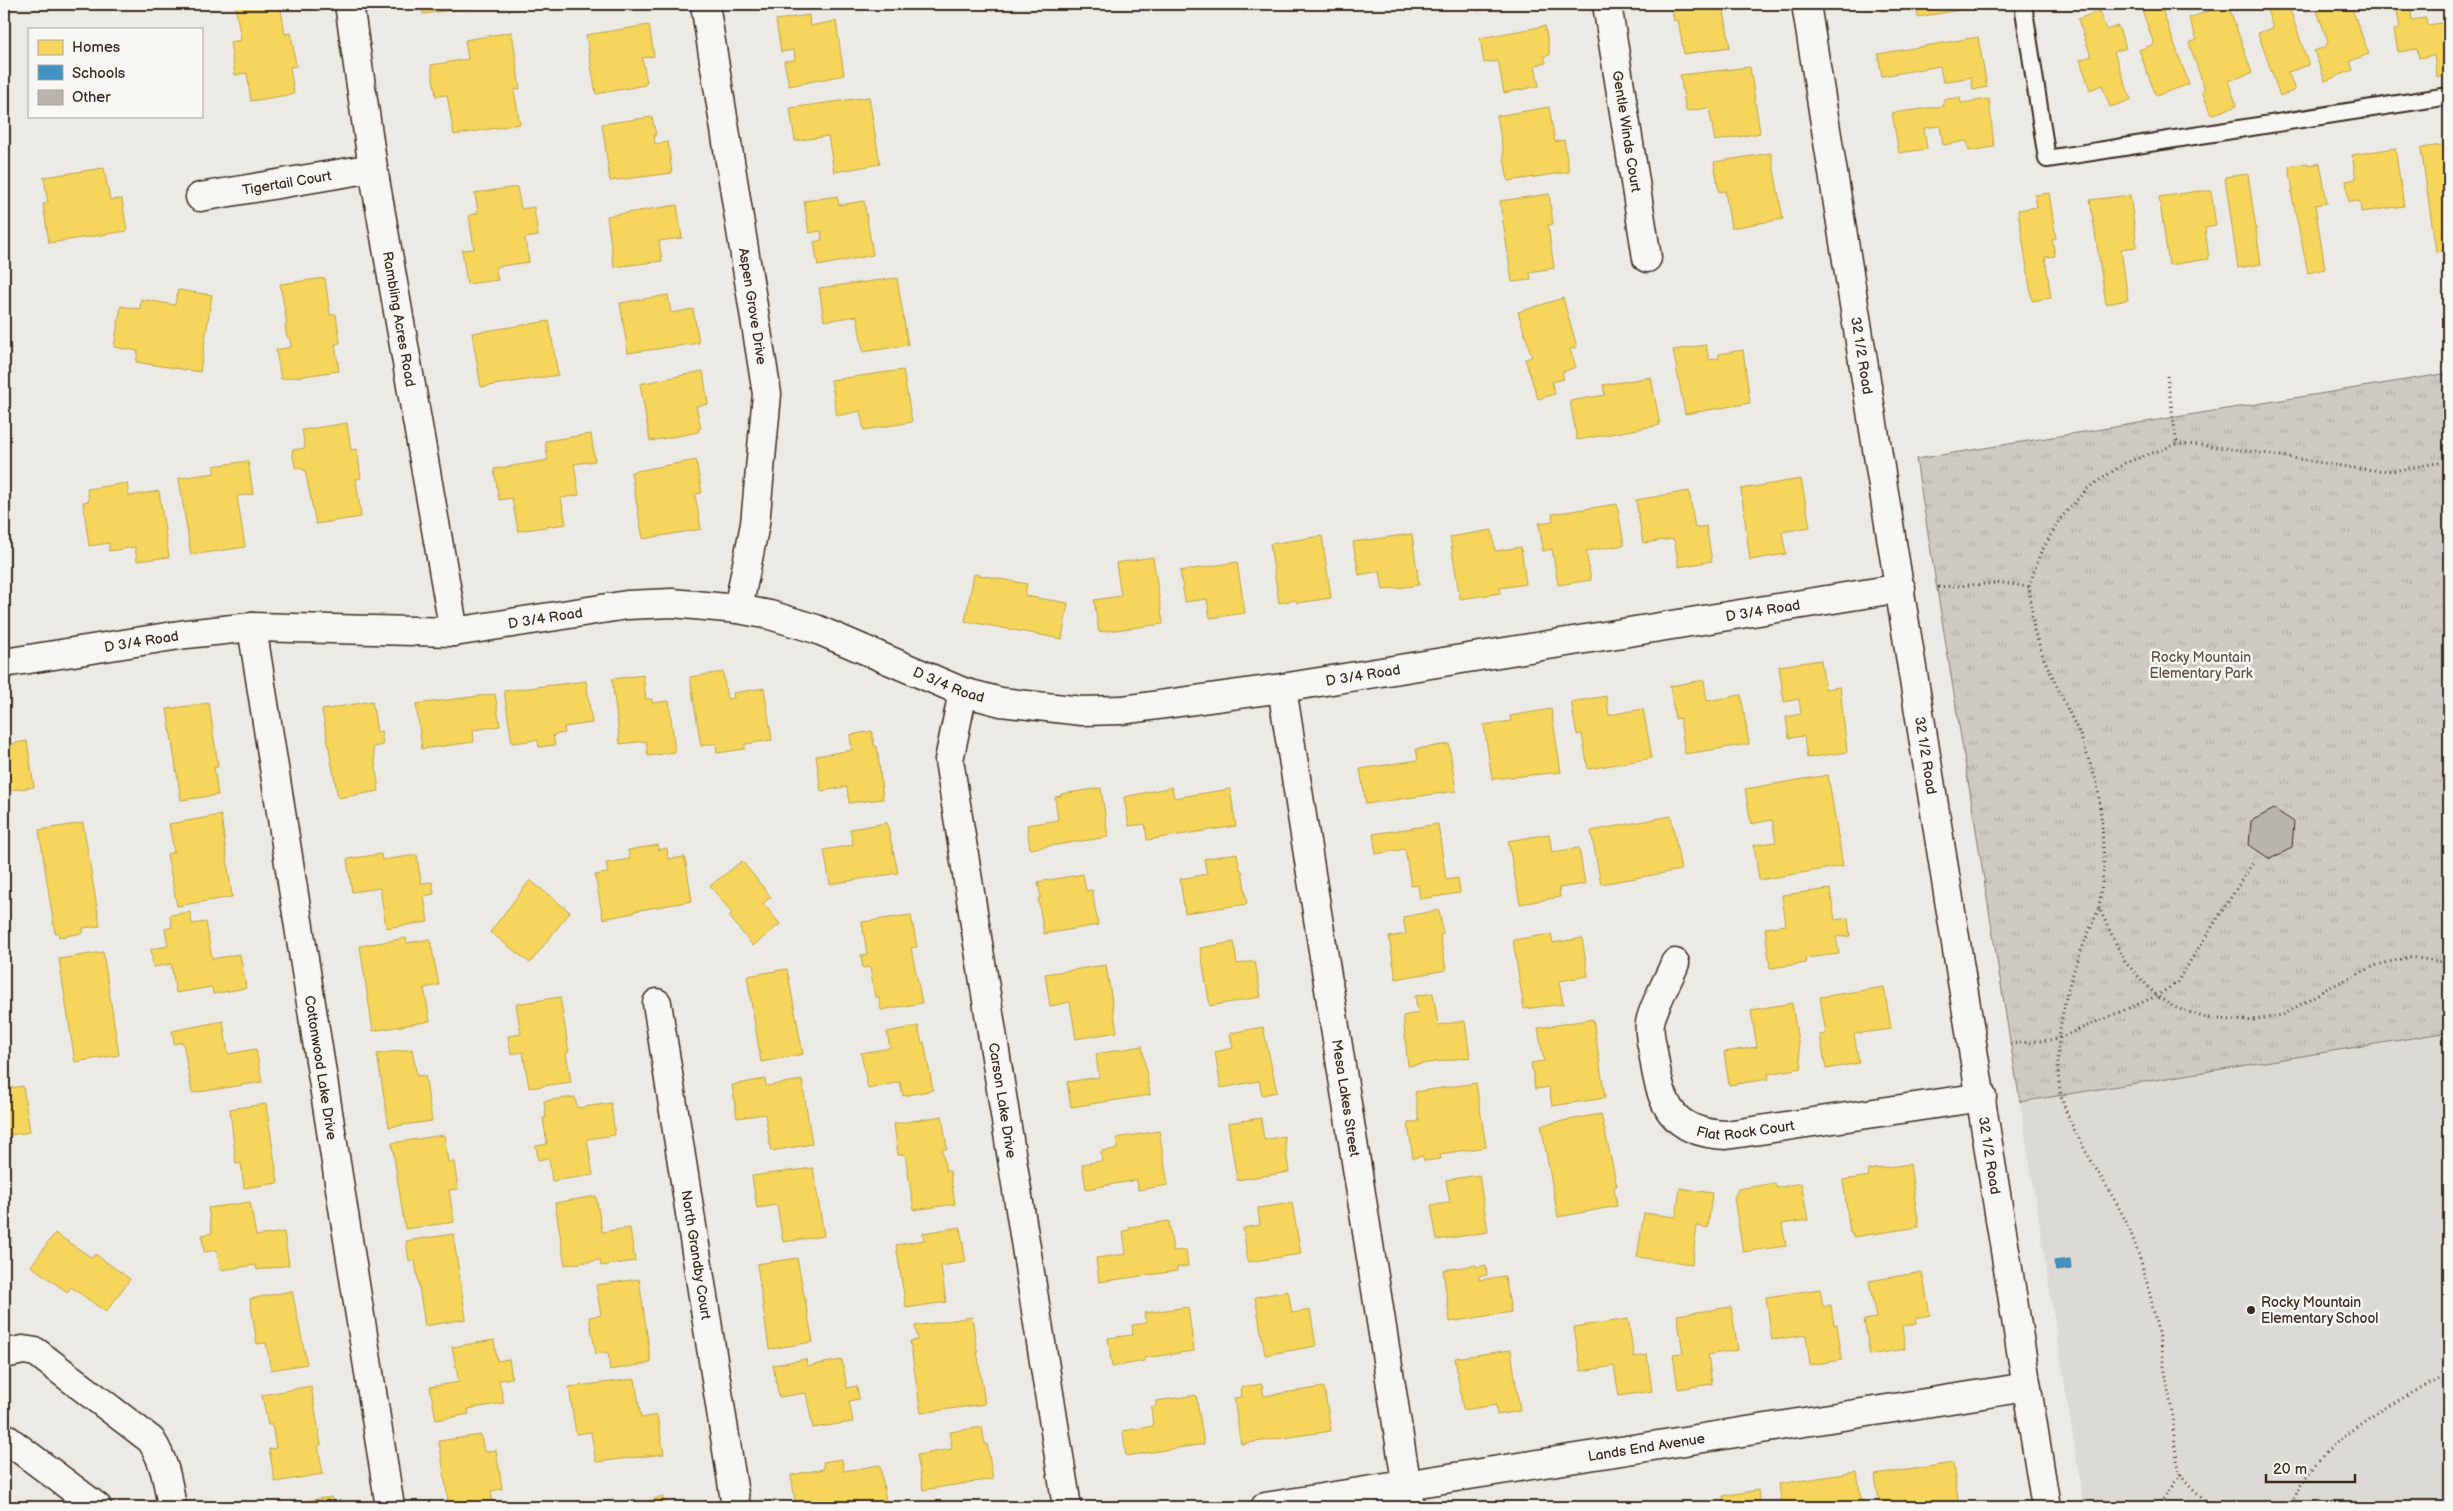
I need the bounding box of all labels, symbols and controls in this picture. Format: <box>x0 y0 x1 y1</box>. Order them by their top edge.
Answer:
legend <box>28 28 202 118</box>
text: Homes <box>72 38 121 57</box>
text: Schools <box>72 64 126 83</box>
street label: Gentle Winds Court <box>1609 70 1645 194</box>
text: Other <box>72 88 111 107</box>
street label: Tigertail Court <box>241 167 333 199</box>
street label: Aspen Grove Drive <box>735 247 770 366</box>
street label: Rambling Acres Road <box>379 250 419 388</box>
street label: 32 1/2 Road <box>1847 316 1876 396</box>
street label: D 3/4 Road <box>1724 596 1801 625</box>
street label: D 3/4 Road <box>507 604 584 632</box>
street label: D 3/4 Road <box>103 627 180 656</box>
park label: Rocky Mountain Elementary Park <box>2149 649 2253 682</box>
street label: D 3/4 Road <box>1325 661 1401 690</box>
street label: D 3/4 Road <box>910 664 986 706</box>
street label: 32 1/2 Road <box>1911 716 1940 796</box>
street label: Cottonwood Lake Drive <box>301 994 340 1141</box>
street label: Mesa Lakes Street <box>1328 1038 1363 1159</box>
street label: Carson Lake Drive <box>985 1041 1020 1159</box>
street label: 32 1/2 Road <box>1975 1115 2004 1196</box>
street label: Flat Rock Court <box>1695 1117 1796 1144</box>
street label: North Grandby Court <box>677 1189 715 1322</box>
place label: Rocky Mountain Elementary School <box>2261 1294 2379 1327</box>
marker: Rocky Mountain Elementary School <box>2245 1304 2257 1316</box>
street label: Lands End Avenue <box>1587 1430 1706 1465</box>
scale bar <box>2266 1451 2354 1483</box>
text: 20 m <box>2273 1460 2307 1479</box>

